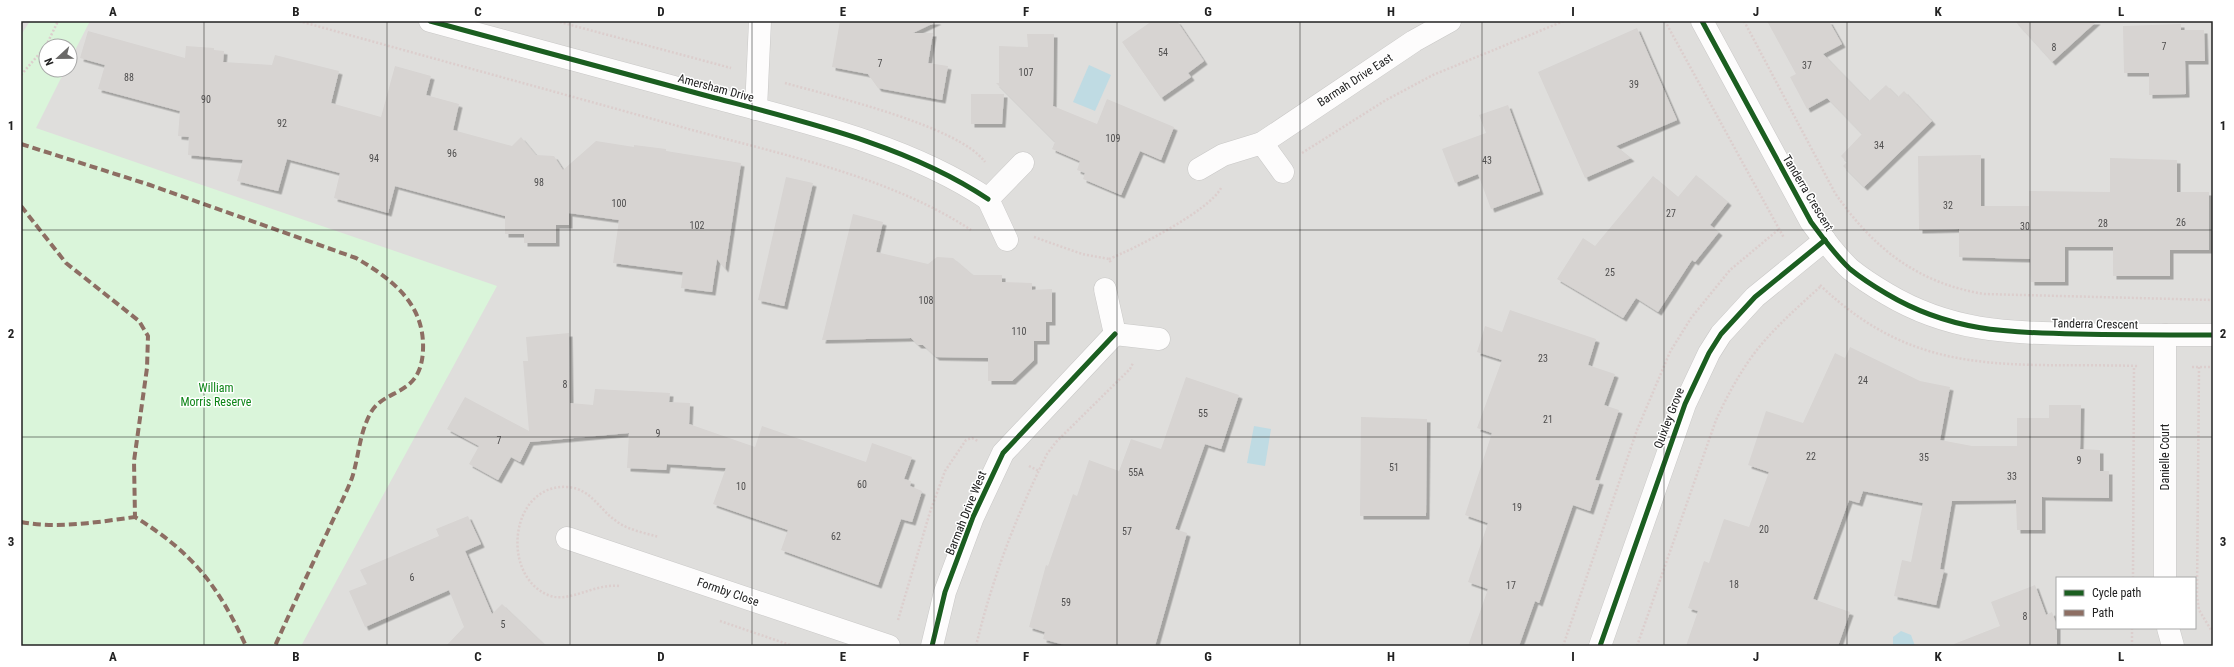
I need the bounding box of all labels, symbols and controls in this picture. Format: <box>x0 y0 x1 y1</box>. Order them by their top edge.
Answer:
text: A <box>109 4 117 19</box>
text: B <box>292 4 300 19</box>
text: C <box>474 4 482 19</box>
text: D <box>657 4 665 19</box>
text: E <box>840 4 847 19</box>
text: F <box>1023 4 1029 19</box>
text: G <box>1204 4 1212 19</box>
text: H <box>1387 4 1395 19</box>
text: I <box>1571 4 1575 19</box>
text: J <box>1753 4 1759 19</box>
text: K <box>1934 4 1942 19</box>
text: L <box>2118 4 2124 19</box>
north arrow <box>38 38 78 78</box>
house number: 7 <box>2162 41 2167 52</box>
house number: 8 <box>2052 42 2057 53</box>
house number: 54 <box>1158 47 1168 58</box>
street label: Barmah Drive East <box>1315 50 1396 109</box>
text: N <box>42 56 56 67</box>
house number: 7 <box>878 58 883 69</box>
house number: 37 <box>1802 60 1812 71</box>
house number: 107 <box>1019 67 1033 78</box>
street label: Amersham Drive <box>677 71 756 105</box>
house number: 88 <box>124 72 134 83</box>
house number: 39 <box>1629 79 1639 90</box>
house number: 90 <box>201 94 211 105</box>
text: 1 <box>8 118 14 133</box>
house number: 92 <box>277 118 287 129</box>
text: 1 <box>2220 118 2226 133</box>
house number: 109 <box>1106 133 1120 144</box>
house number: 34 <box>1874 140 1884 151</box>
house number: 96 <box>447 148 457 159</box>
street label: Tanderra Crescent <box>1780 152 1836 234</box>
house number: 94 <box>369 153 379 164</box>
house number: 43 <box>1482 155 1492 166</box>
house number: 98 <box>534 177 544 188</box>
house number: 100 <box>612 198 626 209</box>
house number: 32 <box>1943 200 1953 211</box>
house number: 27 <box>1666 208 1676 219</box>
house number: 26 <box>2176 217 2186 228</box>
house number: 28 <box>2098 218 2108 229</box>
house number: 102 <box>690 220 704 231</box>
house number: 30 <box>2020 221 2030 232</box>
house number: 25 <box>1605 267 1615 278</box>
house number: 108 <box>919 295 933 306</box>
street label: Tanderra Crescent <box>2052 316 2139 332</box>
text: 2 <box>8 326 15 341</box>
house number: 110 <box>1012 326 1026 337</box>
text: 2 <box>2220 326 2227 341</box>
house number: 23 <box>1538 353 1548 364</box>
house number: 24 <box>1858 375 1868 386</box>
house number: 8 <box>563 379 568 390</box>
park label: William Morris Reserve <box>181 381 252 409</box>
street label: Quixley Grove <box>1651 385 1687 451</box>
house number: 55 <box>1198 408 1208 419</box>
house number: 21 <box>1543 414 1553 425</box>
street label: Danielle Court <box>2158 423 2172 490</box>
house number: 9 <box>656 428 661 439</box>
house number: 7 <box>497 435 502 446</box>
house number: 22 <box>1806 451 1816 462</box>
house number: 35 <box>1919 452 1929 463</box>
house number: 9 <box>2077 455 2082 466</box>
house number: 51 <box>1389 462 1399 473</box>
house number: 55A <box>1128 467 1144 478</box>
street label: Barmah Drive West <box>943 468 989 557</box>
house number: 33 <box>2007 471 2017 482</box>
house number: 60 <box>857 479 867 490</box>
house number: 10 <box>736 481 746 492</box>
house number: 19 <box>1512 502 1522 513</box>
house number: 20 <box>1759 524 1769 535</box>
house number: 57 <box>1122 526 1132 537</box>
house number: 62 <box>831 531 841 542</box>
text: 3 <box>8 534 14 549</box>
text: 3 <box>2220 534 2226 549</box>
house number: 6 <box>410 572 415 583</box>
street label: Formby Close <box>695 575 761 609</box>
legend <box>2056 577 2196 629</box>
house number: 18 <box>1729 579 1739 590</box>
house number: 17 <box>1506 580 1516 591</box>
text: Cycle path <box>2092 586 2142 600</box>
house number: 59 <box>1061 597 1071 608</box>
text: Path <box>2092 606 2114 620</box>
house number: 8 <box>2023 611 2028 622</box>
house number: 5 <box>501 619 506 630</box>
text: A <box>109 649 117 664</box>
text: B <box>292 649 300 664</box>
text: C <box>474 649 482 664</box>
text: D <box>657 649 665 664</box>
text: E <box>840 649 847 664</box>
text: F <box>1023 649 1029 664</box>
text: G <box>1204 649 1212 664</box>
text: H <box>1387 649 1395 664</box>
text: I <box>1571 649 1575 664</box>
text: J <box>1753 649 1759 664</box>
text: K <box>1934 649 1942 664</box>
text: L <box>2118 649 2124 664</box>

